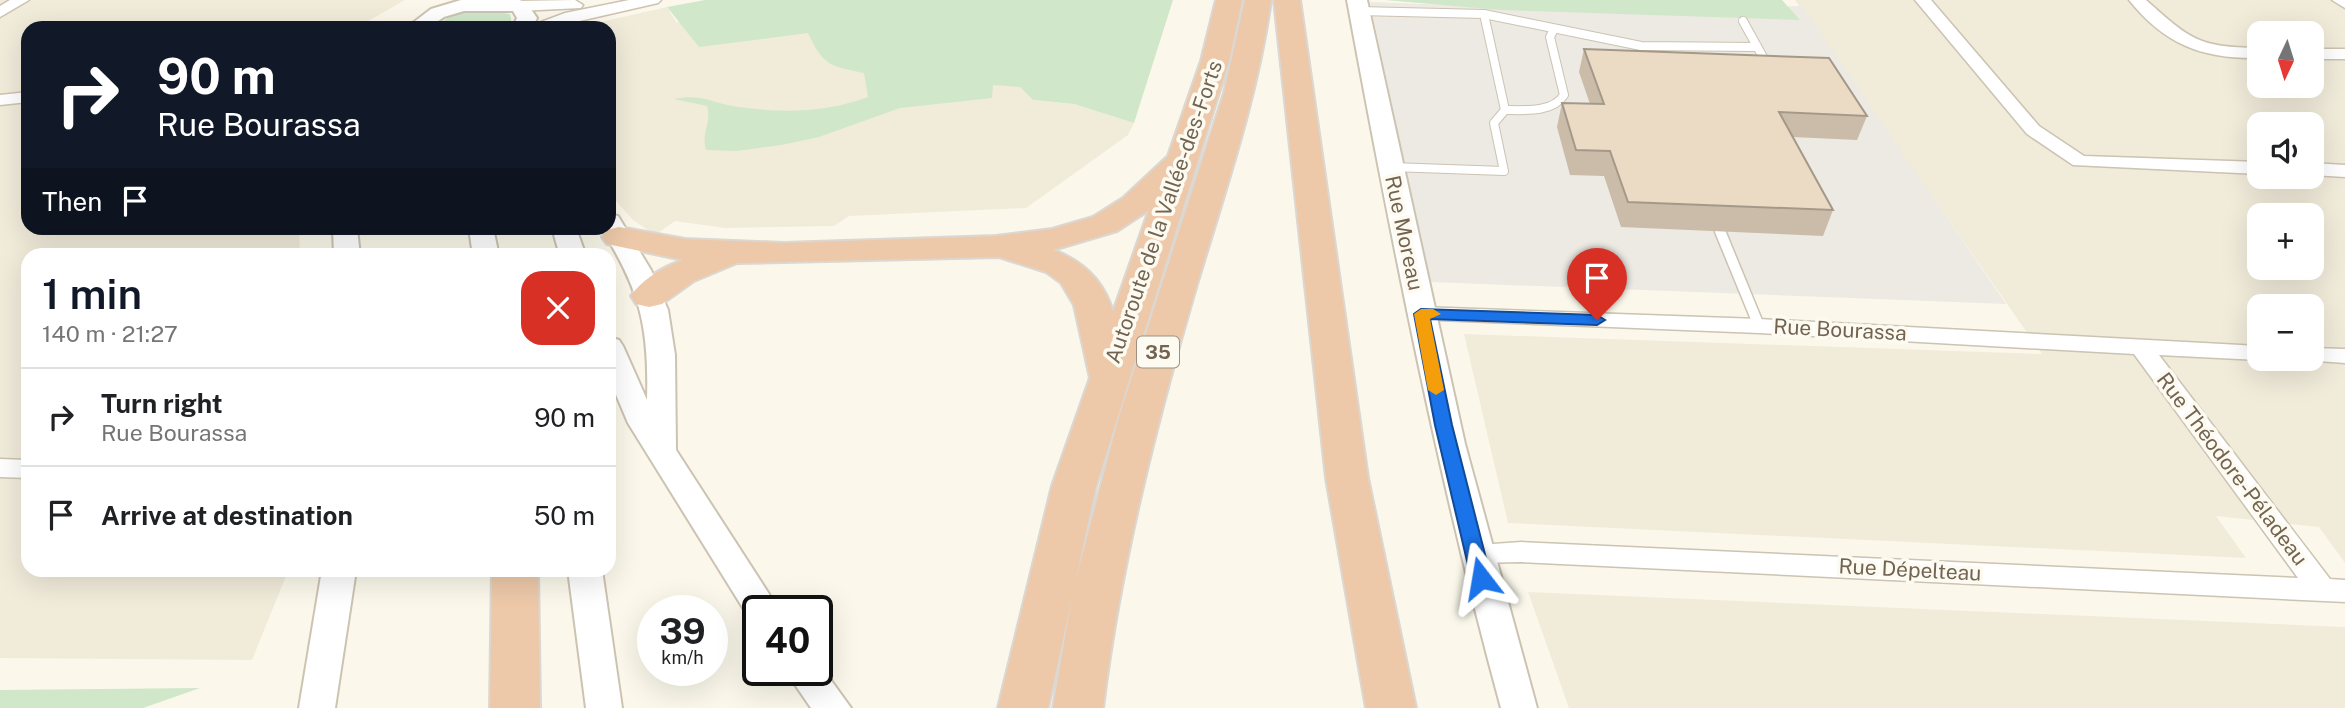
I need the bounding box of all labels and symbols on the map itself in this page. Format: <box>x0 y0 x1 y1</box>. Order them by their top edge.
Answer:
north arrow <box>2247 21 2324 98</box>
street label: Autoroute de la Vallée-des-Forts <box>1100 57 1227 366</box>
street label: Rue Moreau <box>1380 173 1429 293</box>
pin <box>1567 248 1627 320</box>
street label: Rue Bourassa <box>1773 314 1907 345</box>
road number: 35 <box>1137 336 1179 368</box>
street label: Rue Théodore-Péladeau <box>2152 367 2313 570</box>
position arrow <box>1444 541 1518 615</box>
street label: Rue Dépelteau <box>1838 553 1982 586</box>
speed limit sign: 40 <box>742 595 833 686</box>

